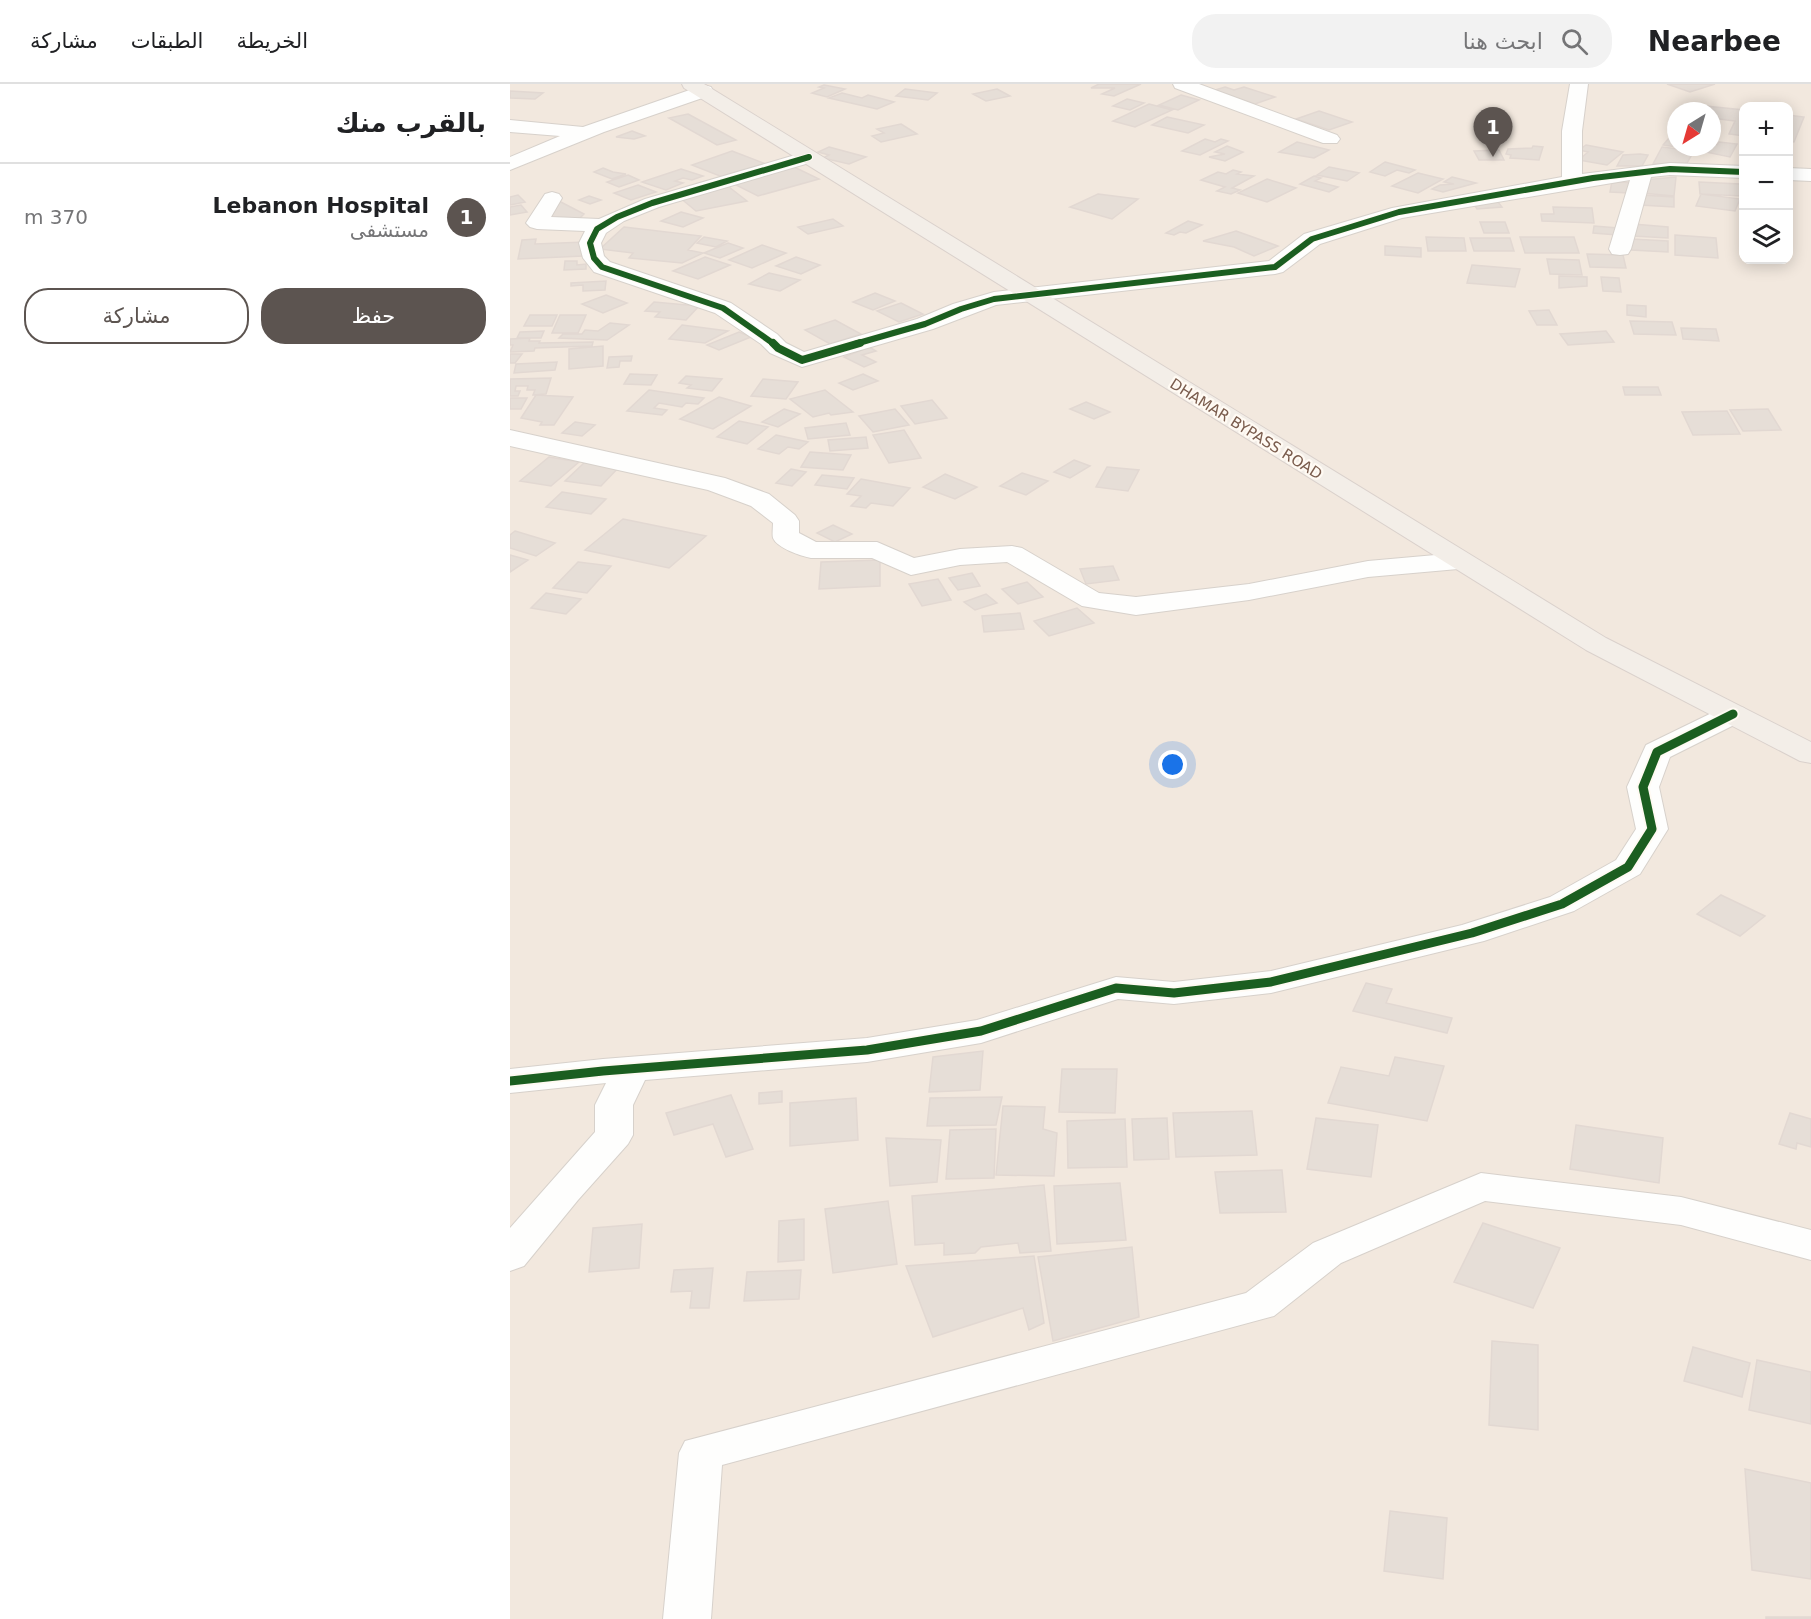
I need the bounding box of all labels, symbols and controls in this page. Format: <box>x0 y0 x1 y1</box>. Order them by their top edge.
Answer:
search box <box>1192 14 1612 68</box>
icon: search <box>1558 25 1591 58</box>
text: Nearbee <box>1648 25 1781 58</box>
text: مشاركة <box>30 29 98 53</box>
text: الطبقات <box>131 29 203 53</box>
text: الخريطة <box>236 29 308 53</box>
text: ابحث هنا <box>1463 29 1543 54</box>
north arrow <box>1667 102 1721 156</box>
map controls <box>1739 102 1793 264</box>
button: + <box>1739 102 1793 156</box>
pin: 1 <box>1474 107 1512 157</box>
text: بالقرب منك <box>336 108 486 138</box>
button: − <box>1739 156 1793 210</box>
text: Lebanon Hospital <box>213 193 429 218</box>
text: 370 m <box>24 205 88 229</box>
text: 1 <box>460 205 473 229</box>
button: layers <box>1739 210 1793 264</box>
text: مستشفى <box>350 218 429 242</box>
button: مشاركة <box>24 288 249 344</box>
button: حفظ <box>261 288 486 344</box>
street label: DHAMAR BYPASS ROAD <box>1167 375 1325 483</box>
your location <box>1158 750 1187 779</box>

